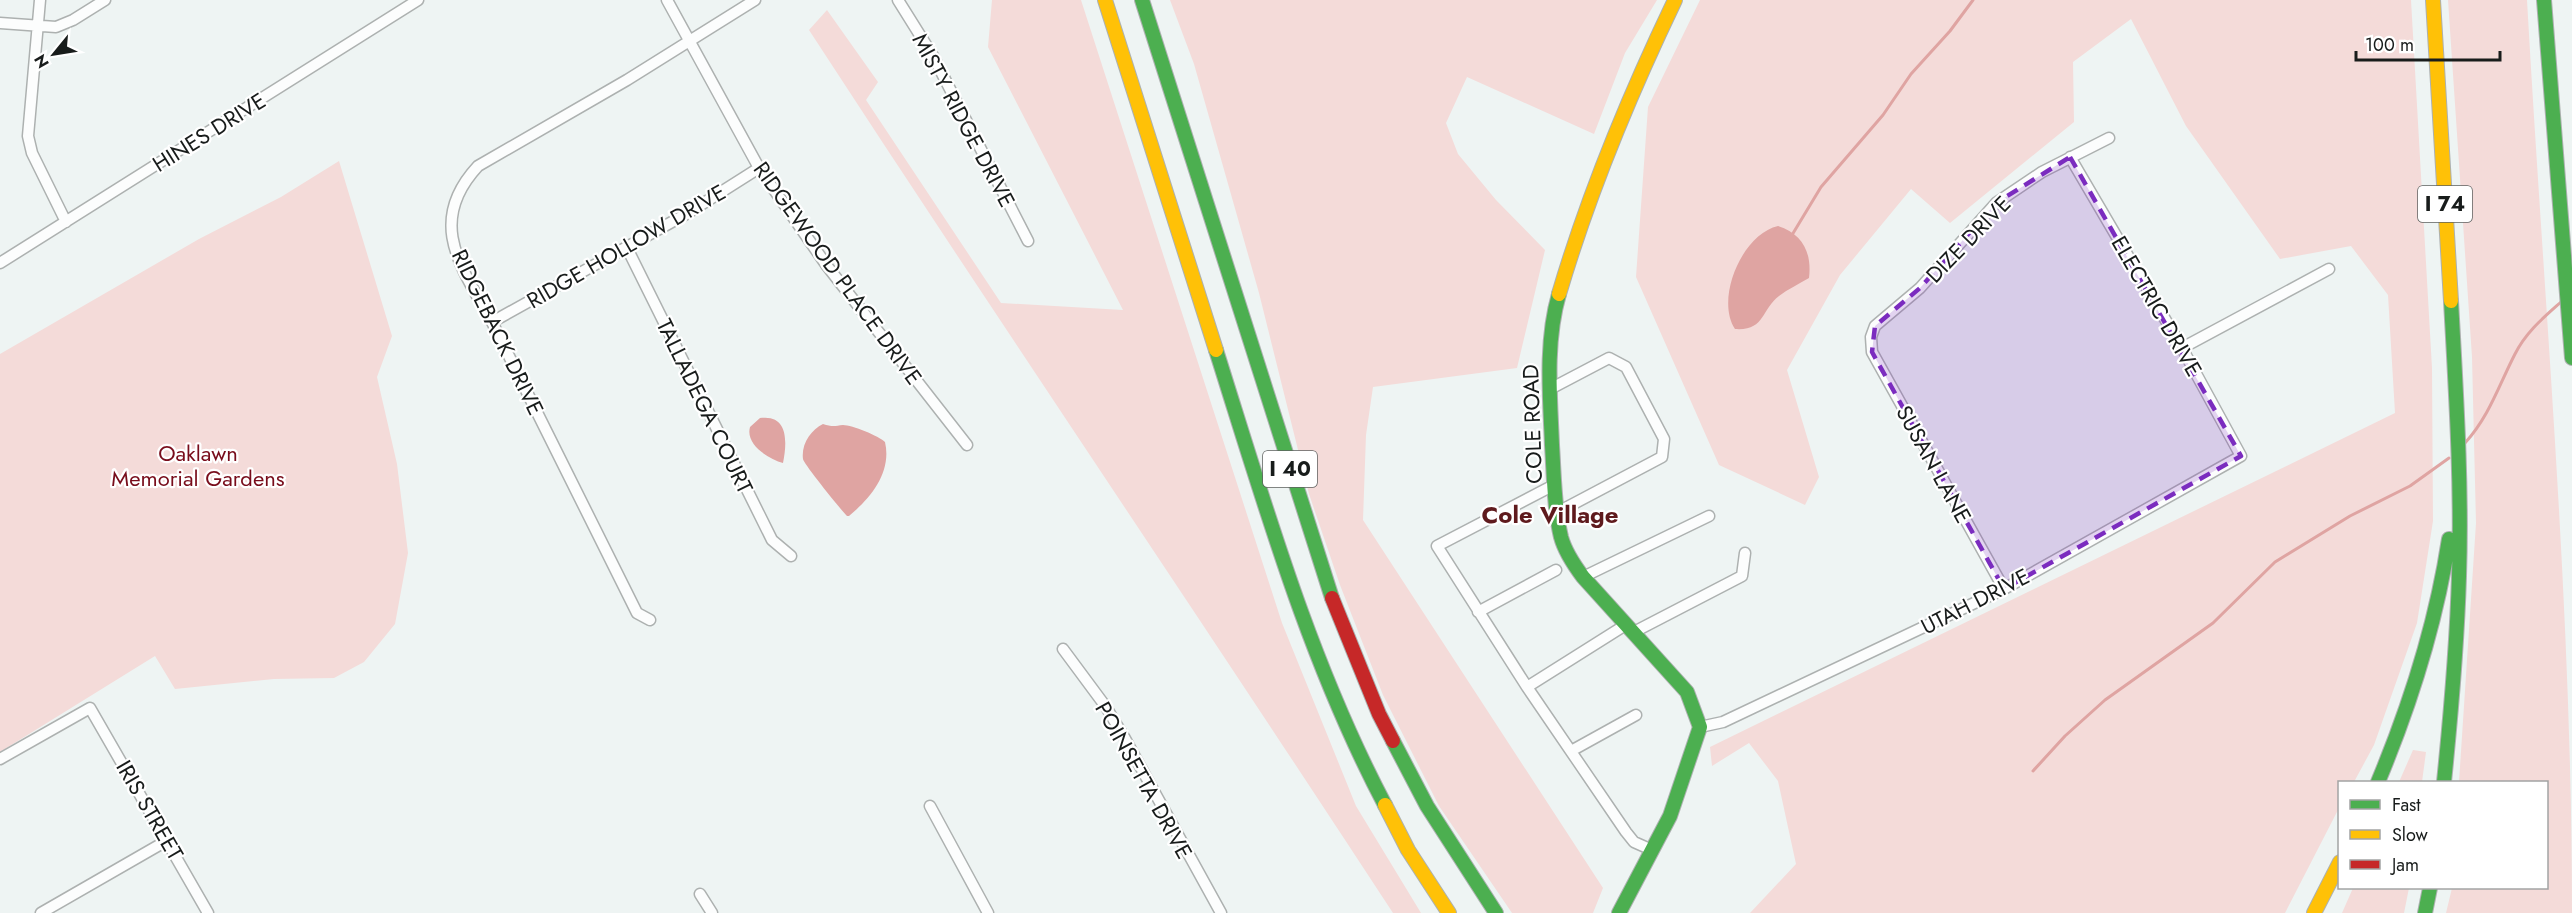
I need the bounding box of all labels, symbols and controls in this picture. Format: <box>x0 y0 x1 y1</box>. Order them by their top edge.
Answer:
north arrow <box>24 24 84 84</box>
scale bar <box>2356 24 2500 62</box>
street label: MISTY RIDGE DRIVE <box>905 27 1023 213</box>
text: 100 m <box>2365 32 2414 58</box>
text: N <box>28 50 55 73</box>
street label: HINES DRIVE <box>146 84 272 180</box>
street label: RIDGEWOOD PLACE DRIVE <box>746 155 930 391</box>
street label: RIDGE HOLLOW DRIVE <box>521 176 731 316</box>
road number: I 74 <box>2418 186 2472 222</box>
street label: DIZE DRIVE <box>1918 188 2018 290</box>
street label: ELECTRIC DRIVE <box>2104 230 2210 382</box>
street label: RIDGEBACK DRIVE <box>444 244 552 420</box>
street label: TALLADEGA COURT <box>649 313 762 499</box>
street label: COLE ROAD <box>1514 364 1550 484</box>
street label: SUSAN LANE <box>1888 399 1980 529</box>
park label: Oaklawn Memorial Gardens <box>111 437 285 494</box>
road number: I 40 <box>1263 451 1317 487</box>
district label: Cole Village <box>1482 497 1618 532</box>
street label: UTAH DRIVE <box>1915 560 2035 642</box>
street label: POINSETTA DRIVE <box>1087 696 1201 864</box>
street label: IRIS STREET <box>108 754 192 867</box>
legend <box>2338 781 2548 889</box>
text: Fast <box>2392 792 2421 818</box>
text: Slow <box>2392 822 2429 848</box>
text: Jam <box>2390 852 2419 878</box>

